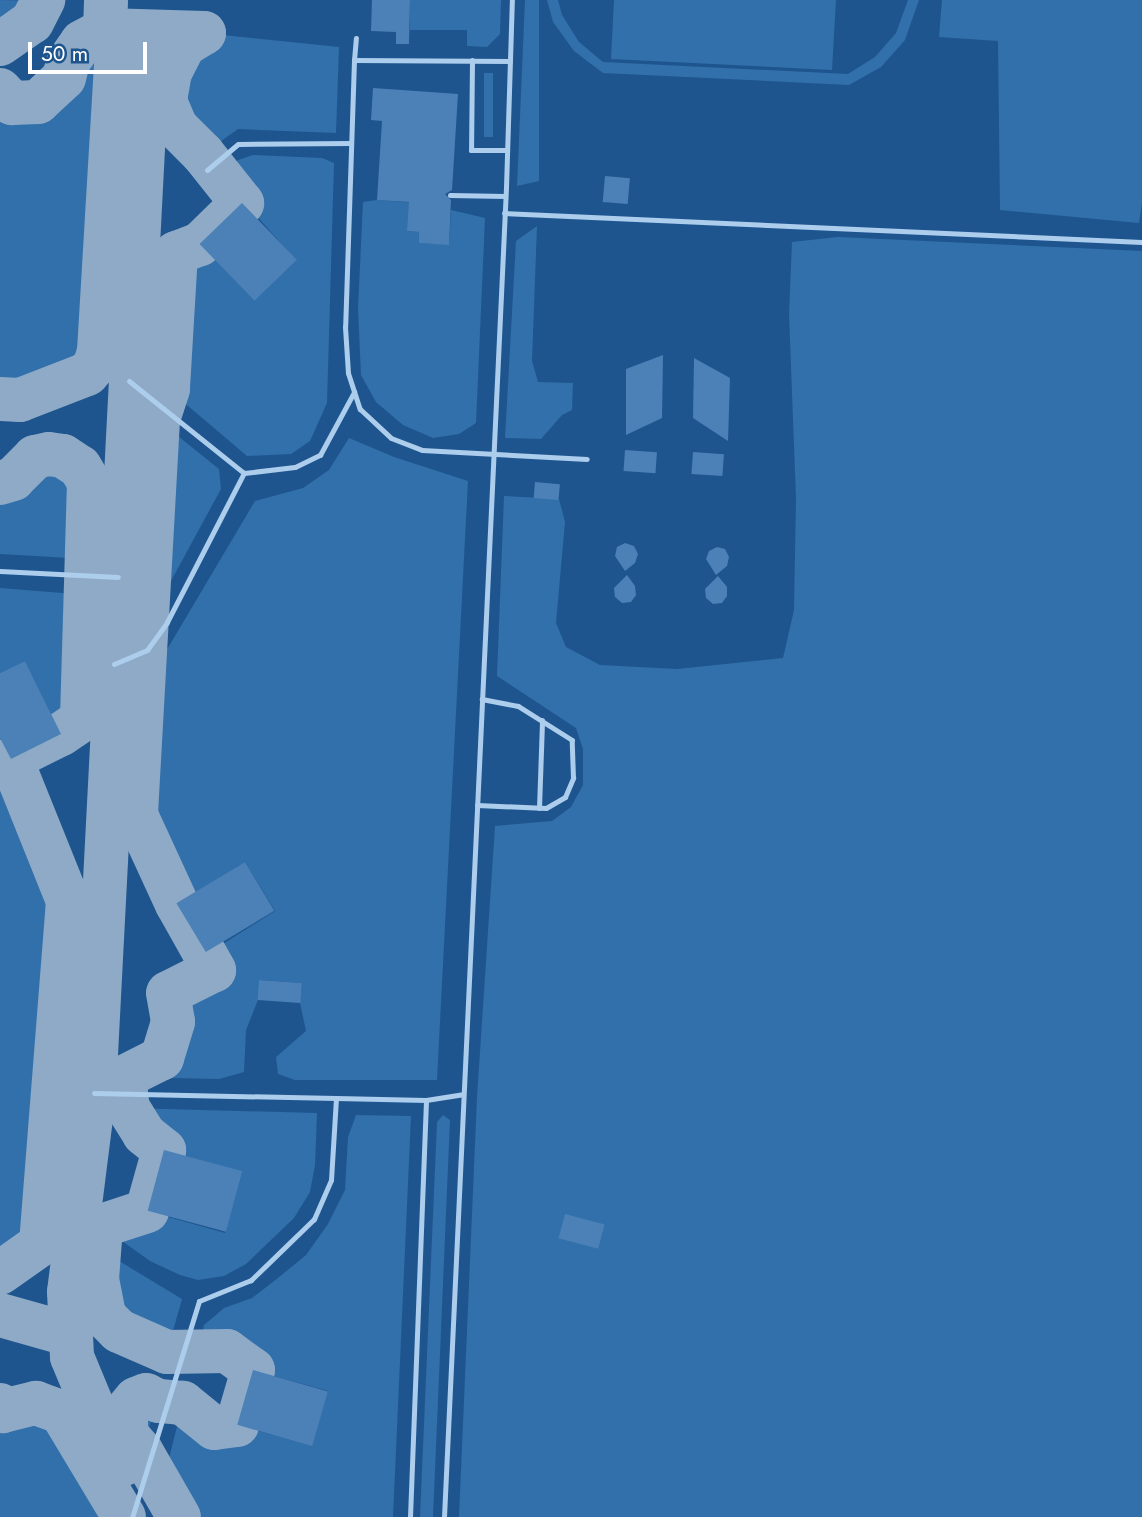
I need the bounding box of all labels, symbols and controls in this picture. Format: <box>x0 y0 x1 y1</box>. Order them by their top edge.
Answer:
scale bar <box>32 28 150 72</box>
text: 50 m <box>41 39 88 69</box>

